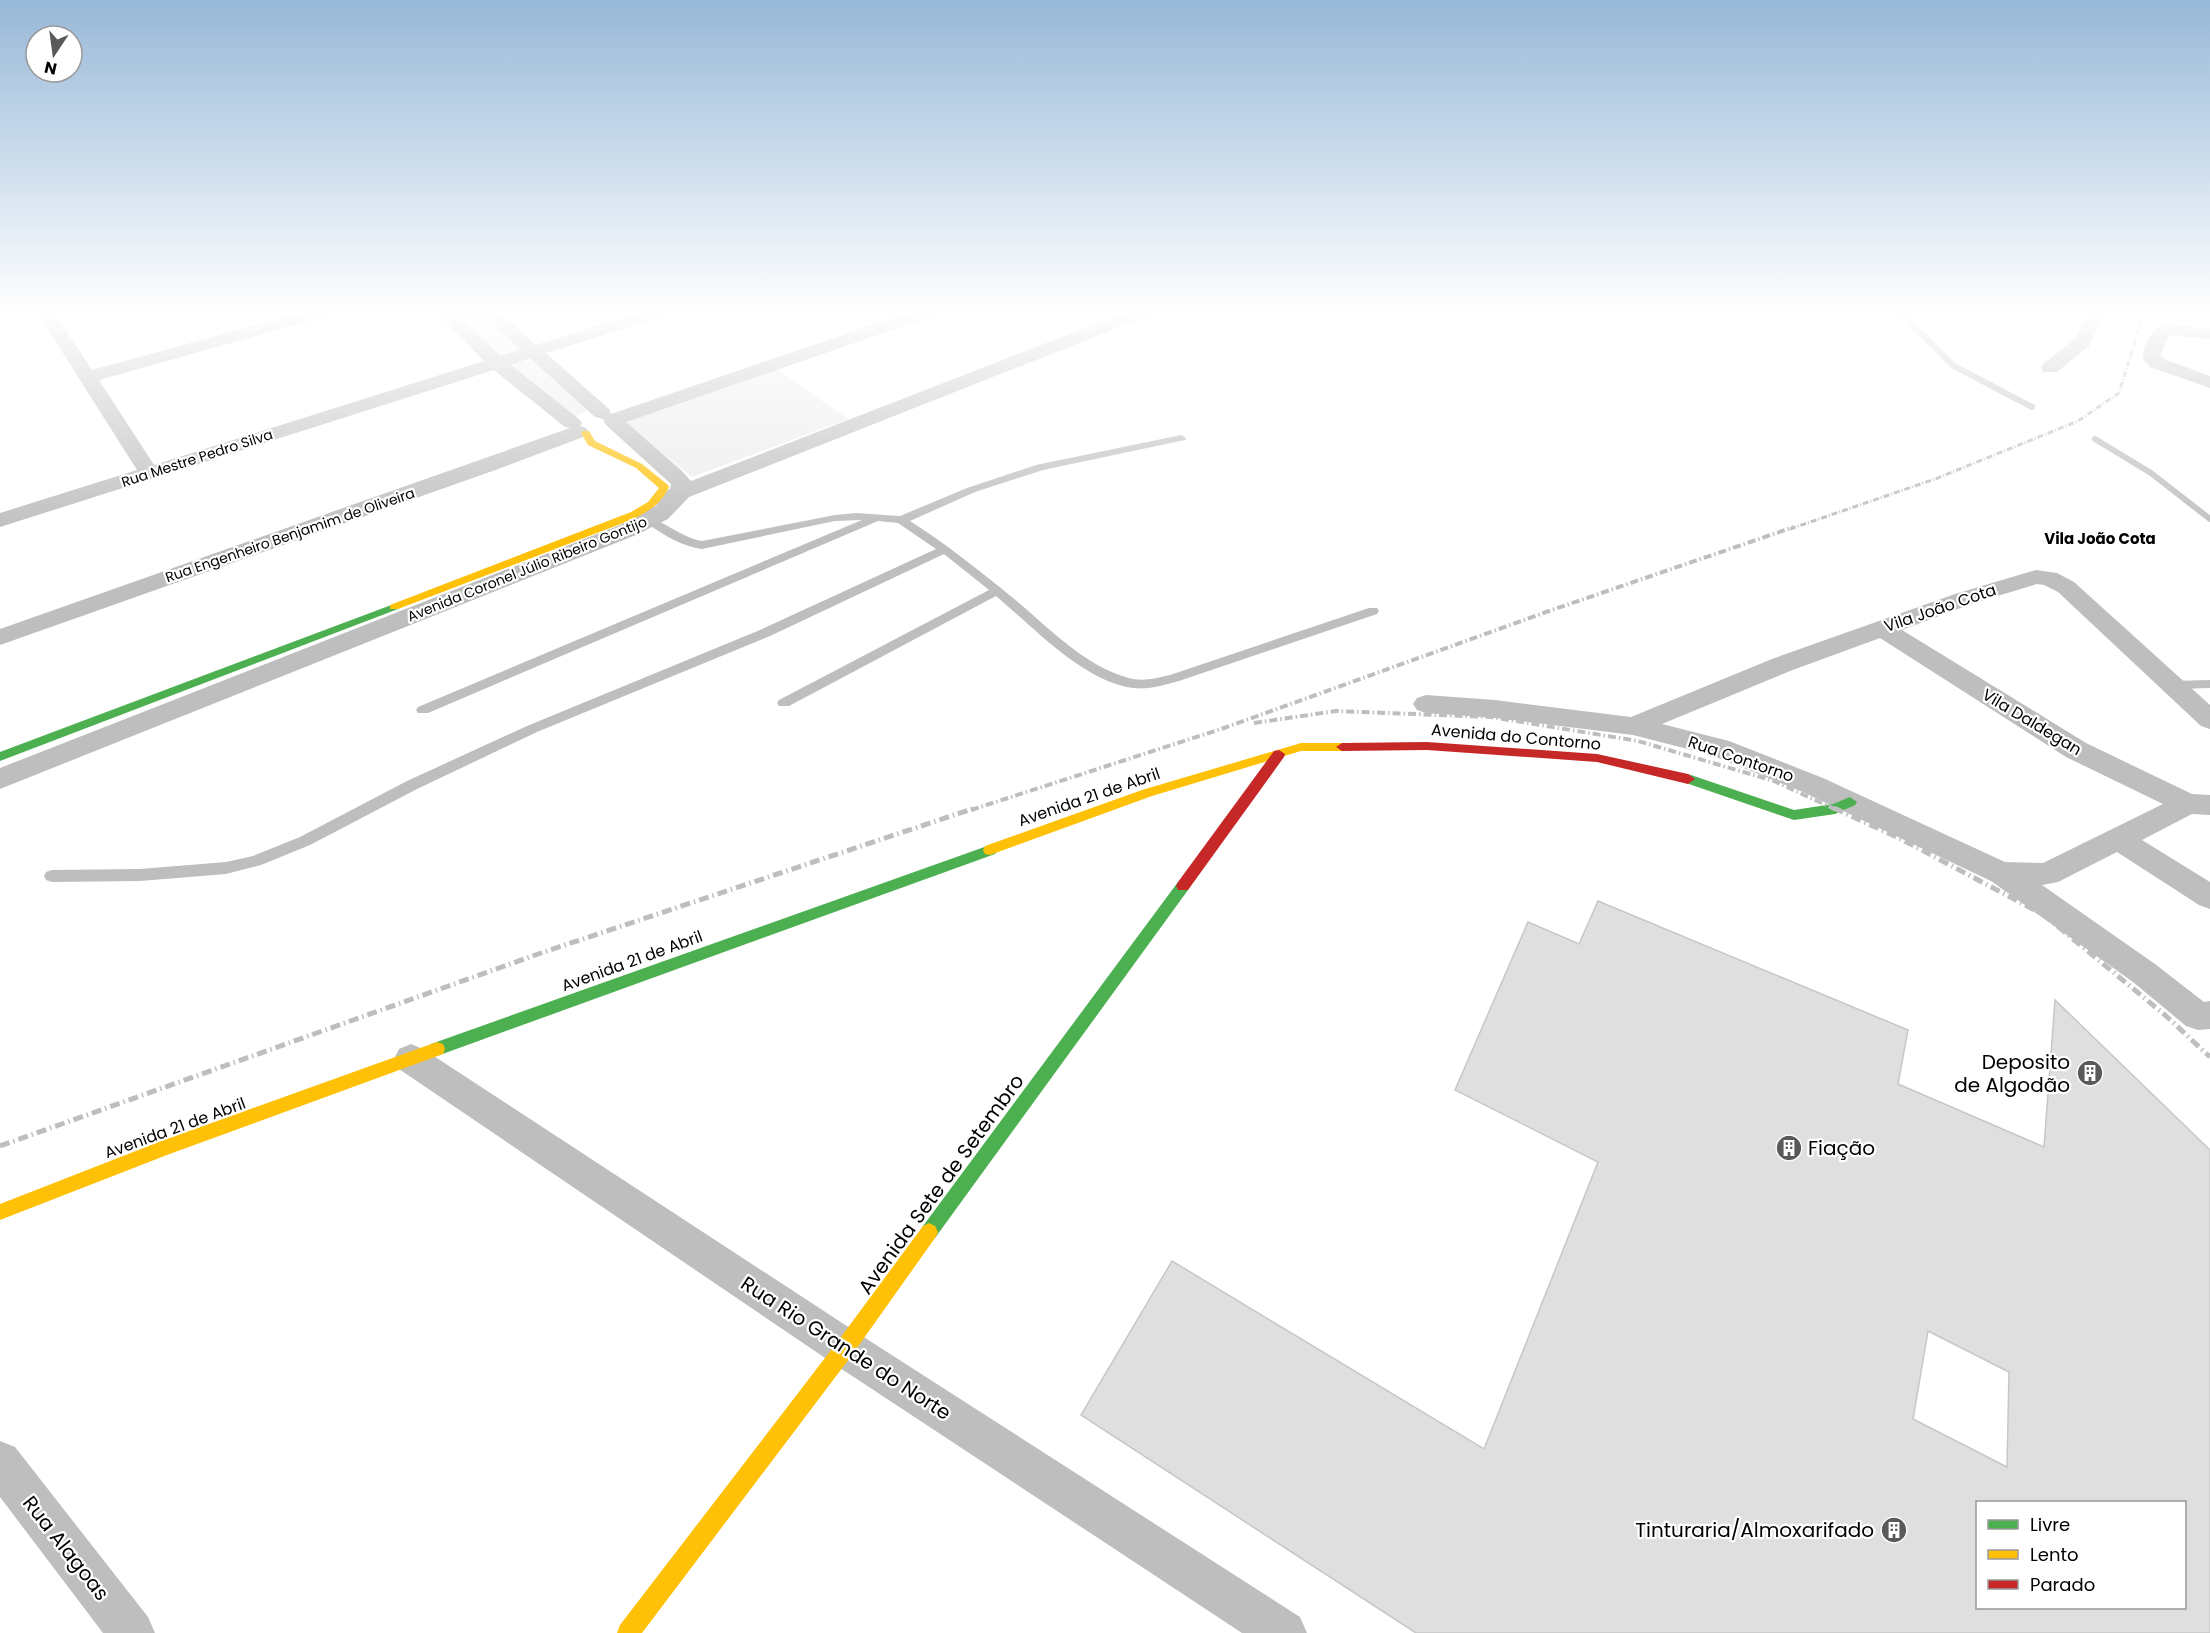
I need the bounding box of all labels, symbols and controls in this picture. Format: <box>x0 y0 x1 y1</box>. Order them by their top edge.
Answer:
north arrow <box>24 24 84 84</box>
text: N <box>42 56 59 81</box>
street label: Rua Mestre Pedro Silva <box>119 424 275 492</box>
street label: Rua Engenheiro Benjamim de Oliveira <box>163 483 417 587</box>
street label: Avenida Coronel Júlio Ribeiro Gontijo <box>404 512 650 626</box>
district label: Vila João Cota <box>2044 528 2156 549</box>
street label: Vila João Cota <box>1881 578 1999 638</box>
street label: Vila Daldegan <box>1978 683 2086 761</box>
street label: Avenida do Contorno <box>1430 718 1602 756</box>
street label: Rua Contorno <box>1685 730 1797 788</box>
street label: Avenida 21 de Abril <box>1015 762 1163 832</box>
street label: Avenida 21 de Abril <box>558 925 706 997</box>
place label: Deposito de Algodão <box>1954 1048 2070 1099</box>
building icon: Deposito de Algodão <box>2075 1058 2105 1088</box>
street label: Avenida Sete de Setembro <box>852 1068 1030 1300</box>
street label: Avenida 21 de Abril <box>101 1092 249 1164</box>
building icon: Fiação <box>1774 1133 1804 1163</box>
place label: Fiação <box>1808 1134 1875 1162</box>
street label: Rua Rio Grande do Norte <box>736 1269 956 1427</box>
street label: Rua Alagoas <box>16 1490 116 1606</box>
legend <box>1976 1501 2186 1609</box>
text: Livre <box>2030 1512 2070 1537</box>
building icon: Tinturaria/Almoxarifado <box>1879 1515 1909 1545</box>
place label: Tinturaria/Almoxarifado <box>1635 1516 1874 1544</box>
text: Lento <box>2030 1542 2079 1567</box>
text: Parado <box>2030 1572 2095 1597</box>

